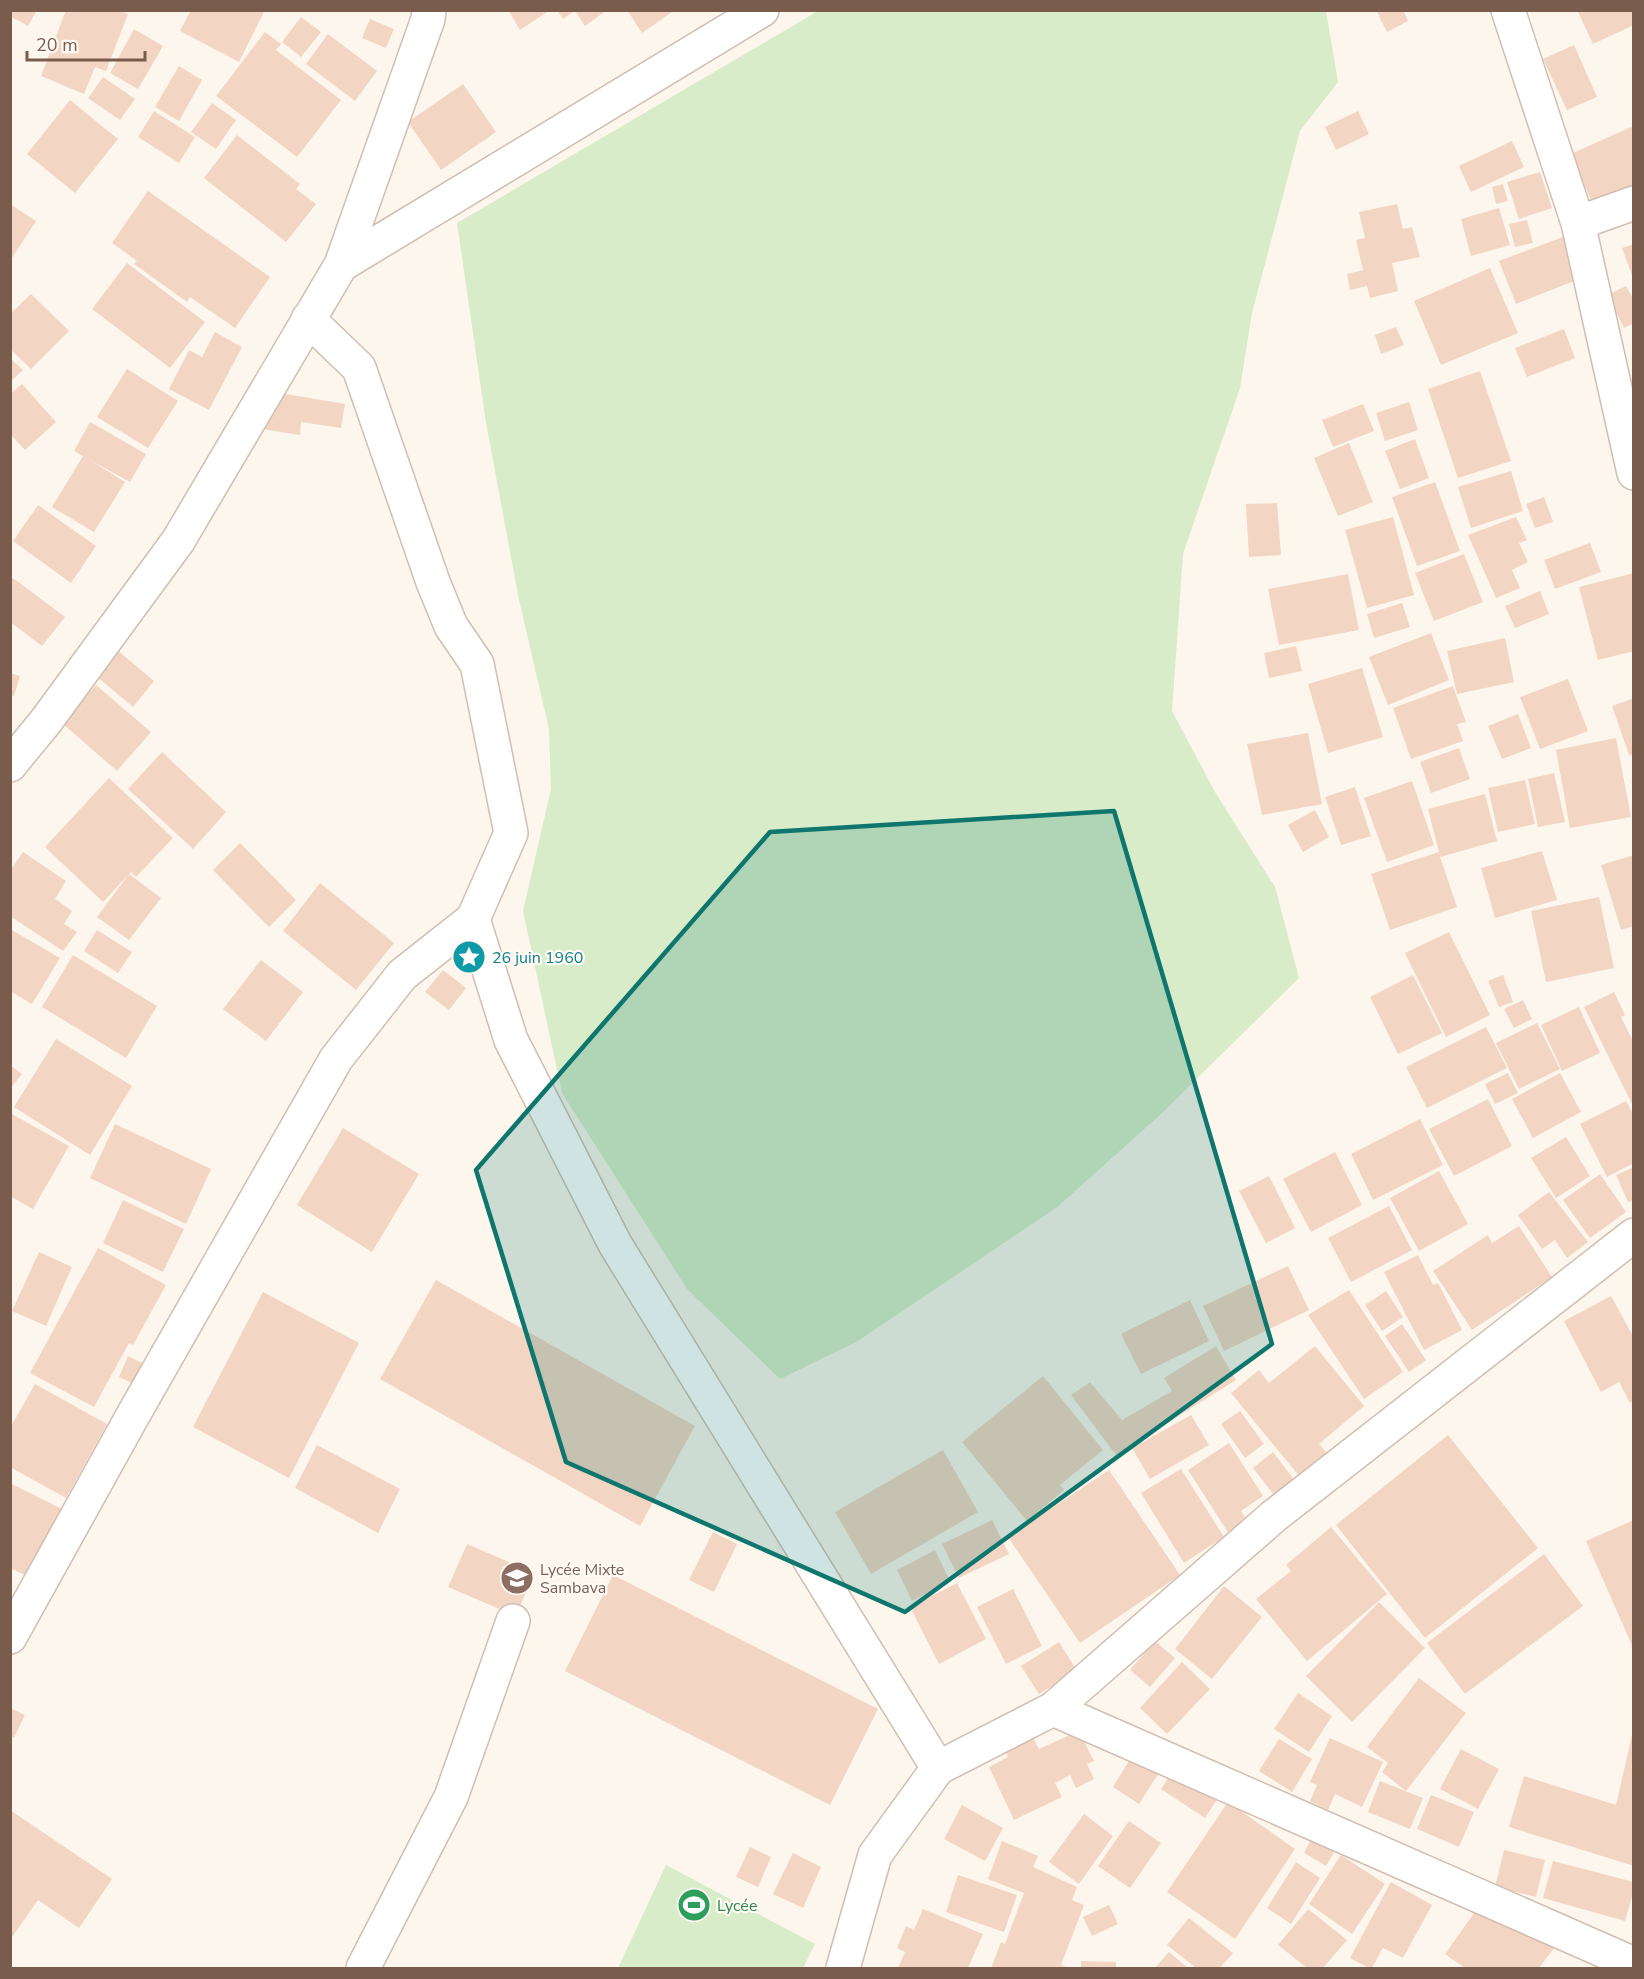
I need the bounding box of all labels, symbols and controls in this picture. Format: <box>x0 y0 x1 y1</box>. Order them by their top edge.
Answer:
scale bar <box>27 24 146 62</box>
text: 20 m <box>36 33 78 57</box>
place icon: 26 juin 1960 <box>451 939 487 975</box>
place label: 26 juin 1960 <box>492 947 583 969</box>
place label: Lycée Mixte Sambava <box>540 1559 624 1599</box>
school or university icon: Lycée Mixte Sambava <box>499 1560 535 1596</box>
sports icon: Lycée <box>676 1887 712 1923</box>
place label: Lycée <box>717 1895 757 1917</box>

